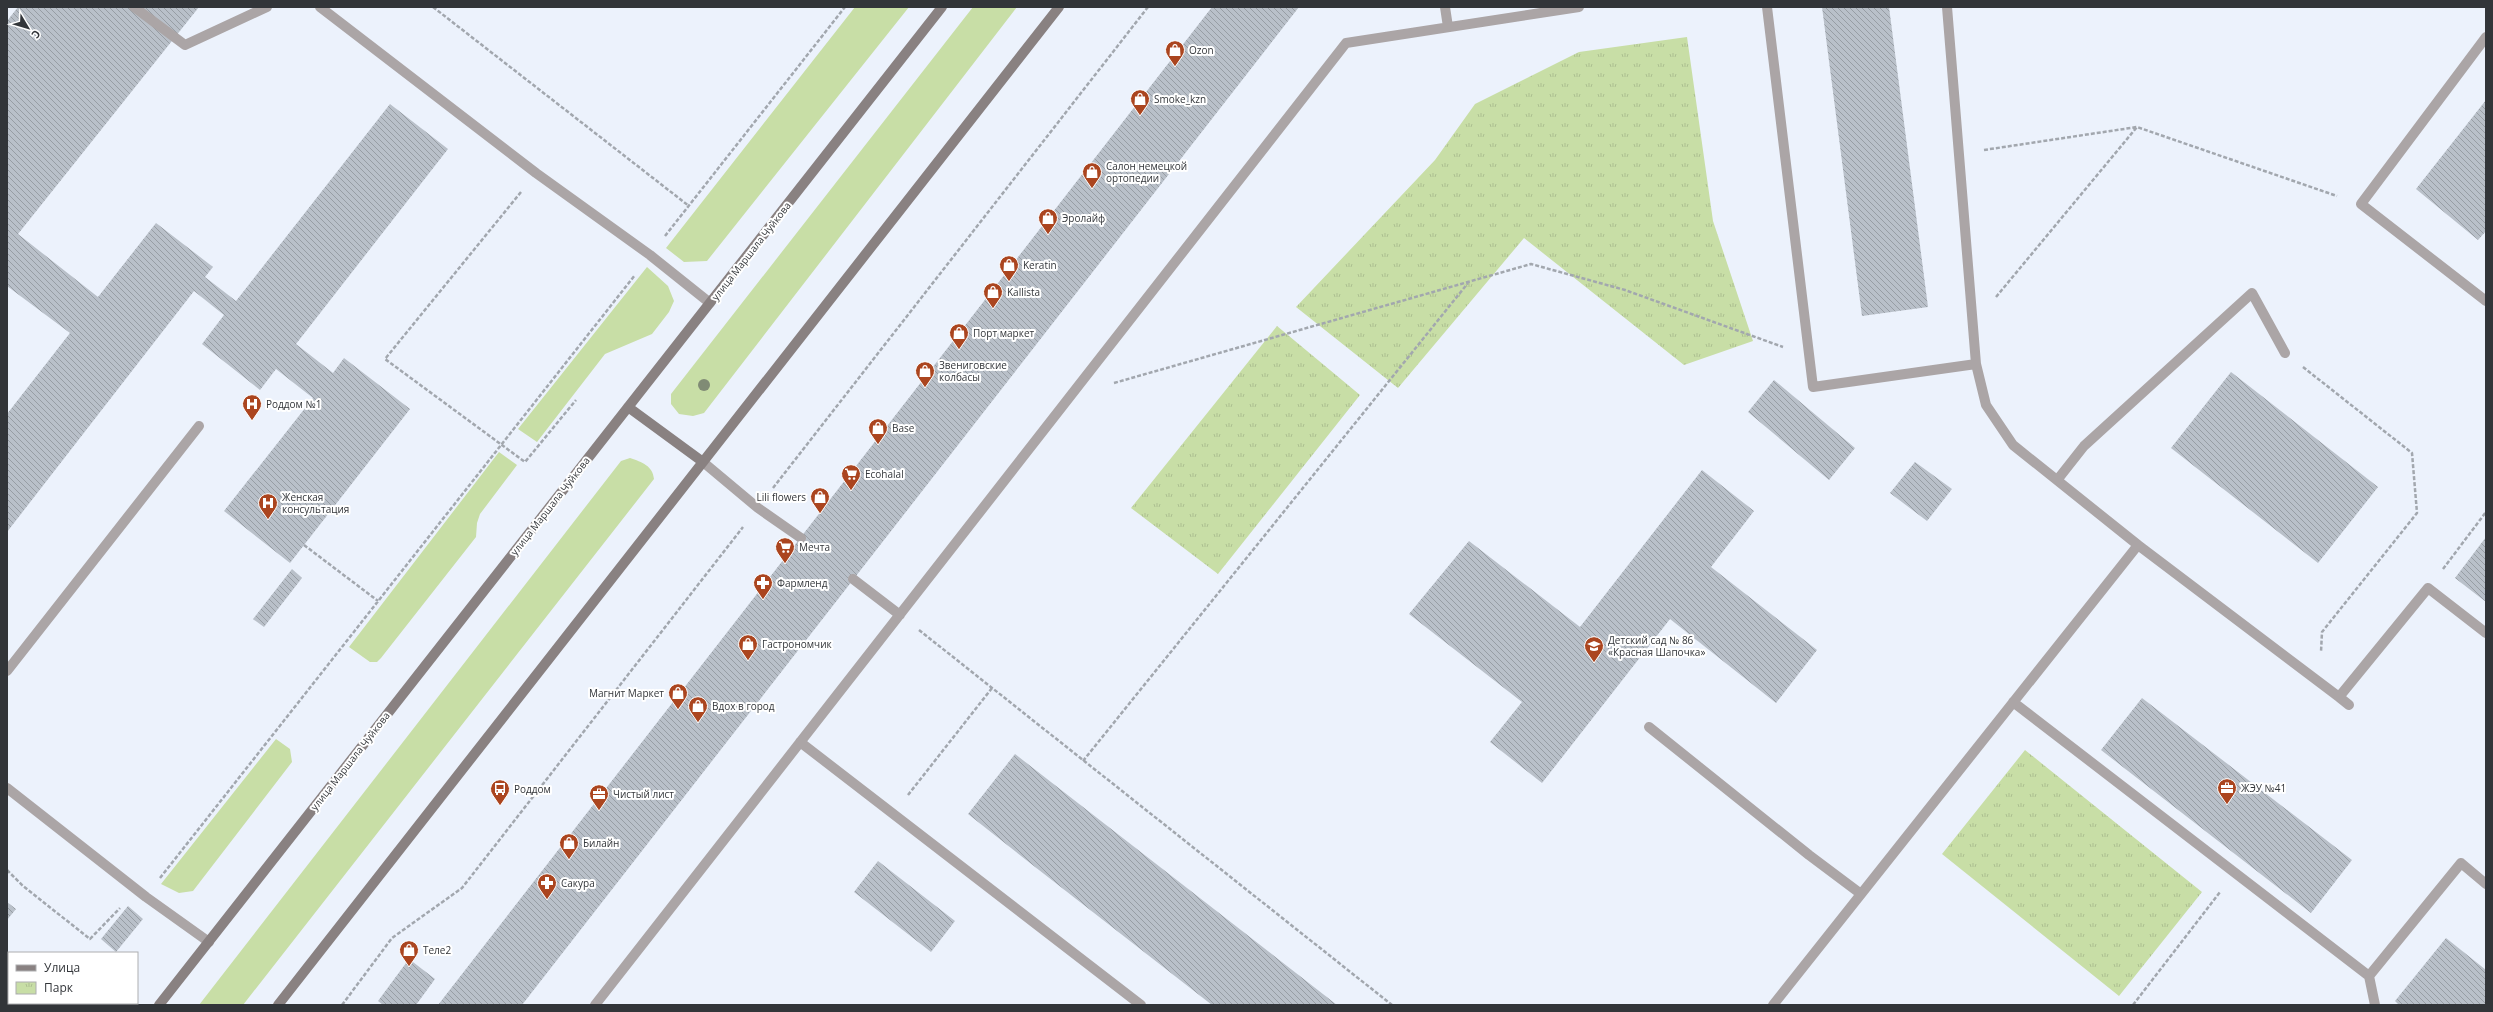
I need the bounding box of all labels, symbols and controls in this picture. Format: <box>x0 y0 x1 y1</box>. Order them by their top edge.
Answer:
north arrow <box>8 8 48 48</box>
text: С <box>28 27 44 42</box>
shop icon: Ozon <box>1164 39 1186 67</box>
place label: Ozon <box>1189 43 1214 57</box>
shop icon: Smoke_kzn <box>1129 88 1151 116</box>
place label: Smoke_kzn <box>1154 92 1206 106</box>
place label: Салон немецкой ортопедии <box>1106 159 1187 185</box>
shop icon: Салон немецкой ортопедии <box>1081 161 1103 189</box>
street label: улица Маршала Чуйкова <box>708 199 794 303</box>
shop icon: Эролайф <box>1037 207 1059 235</box>
place label: Эролайф <box>1062 211 1105 225</box>
shop icon: Keratin <box>998 254 1020 282</box>
place label: Keratin <box>1023 258 1057 272</box>
shop icon: Kallista <box>982 281 1004 309</box>
place label: Kallista <box>1007 285 1040 299</box>
shop icon: Порт маркет <box>948 322 970 350</box>
place label: Порт маркет <box>973 326 1035 340</box>
place label: Звениговские колбасы <box>939 358 1007 384</box>
shop icon: Звениговские колбасы <box>914 360 936 388</box>
hospital icon: Роддом №1 <box>241 393 263 421</box>
place label: Роддом №1 <box>266 397 321 411</box>
shop icon: Base <box>867 417 889 445</box>
place label: Base <box>892 421 915 435</box>
street label: улица Маршала Чуйкова <box>507 454 593 558</box>
supermarket icon: Ecohalal <box>840 463 862 491</box>
place label: Ecohalal <box>865 467 904 481</box>
shop icon: Lili flowers <box>809 486 831 514</box>
place label: Женская консультация <box>282 490 349 516</box>
place label: Lili flowers <box>756 490 806 504</box>
hospital icon: Женская консультация <box>257 492 279 520</box>
supermarket icon: Мечта <box>774 536 796 564</box>
place label: Мечта <box>799 540 830 554</box>
pharmacy icon: Фармленд <box>752 572 774 600</box>
place label: Фармленд <box>777 576 828 590</box>
shop icon: Гастрономчик <box>737 633 759 661</box>
place label: Детский сад № 86 «Красная Шапочка» <box>1608 633 1705 659</box>
school or university icon: Детский сад № 86 «Красная Шапочка» <box>1583 635 1605 663</box>
place label: Гастрономчик <box>762 637 832 651</box>
shop icon: Магнит Маркет <box>667 682 689 710</box>
place label: Магнит Маркет <box>589 686 664 700</box>
shop icon: Вдох в город <box>687 695 709 723</box>
place label: Вдох в город <box>712 699 775 713</box>
street label: улица Маршала Чуйкова <box>307 709 393 813</box>
office icon: ЖЭУ №41 <box>2216 777 2238 805</box>
bus stop icon: Роддом <box>489 778 511 806</box>
place label: ЖЭУ №41 <box>2241 781 2286 795</box>
place label: Роддом <box>514 782 551 796</box>
office icon: Чистый лист <box>588 783 610 811</box>
place label: Чистый лист <box>613 787 674 801</box>
shop icon: Билайн <box>558 832 580 860</box>
place label: Билайн <box>583 836 619 850</box>
pharmacy icon: Сакура <box>536 872 558 900</box>
place label: Сакура <box>561 876 595 890</box>
shop icon: Теле2 <box>398 939 420 967</box>
place label: Теле2 <box>423 943 451 957</box>
legend <box>8 952 138 1004</box>
text: Улица <box>44 959 80 976</box>
text: Парк <box>44 979 74 996</box>

